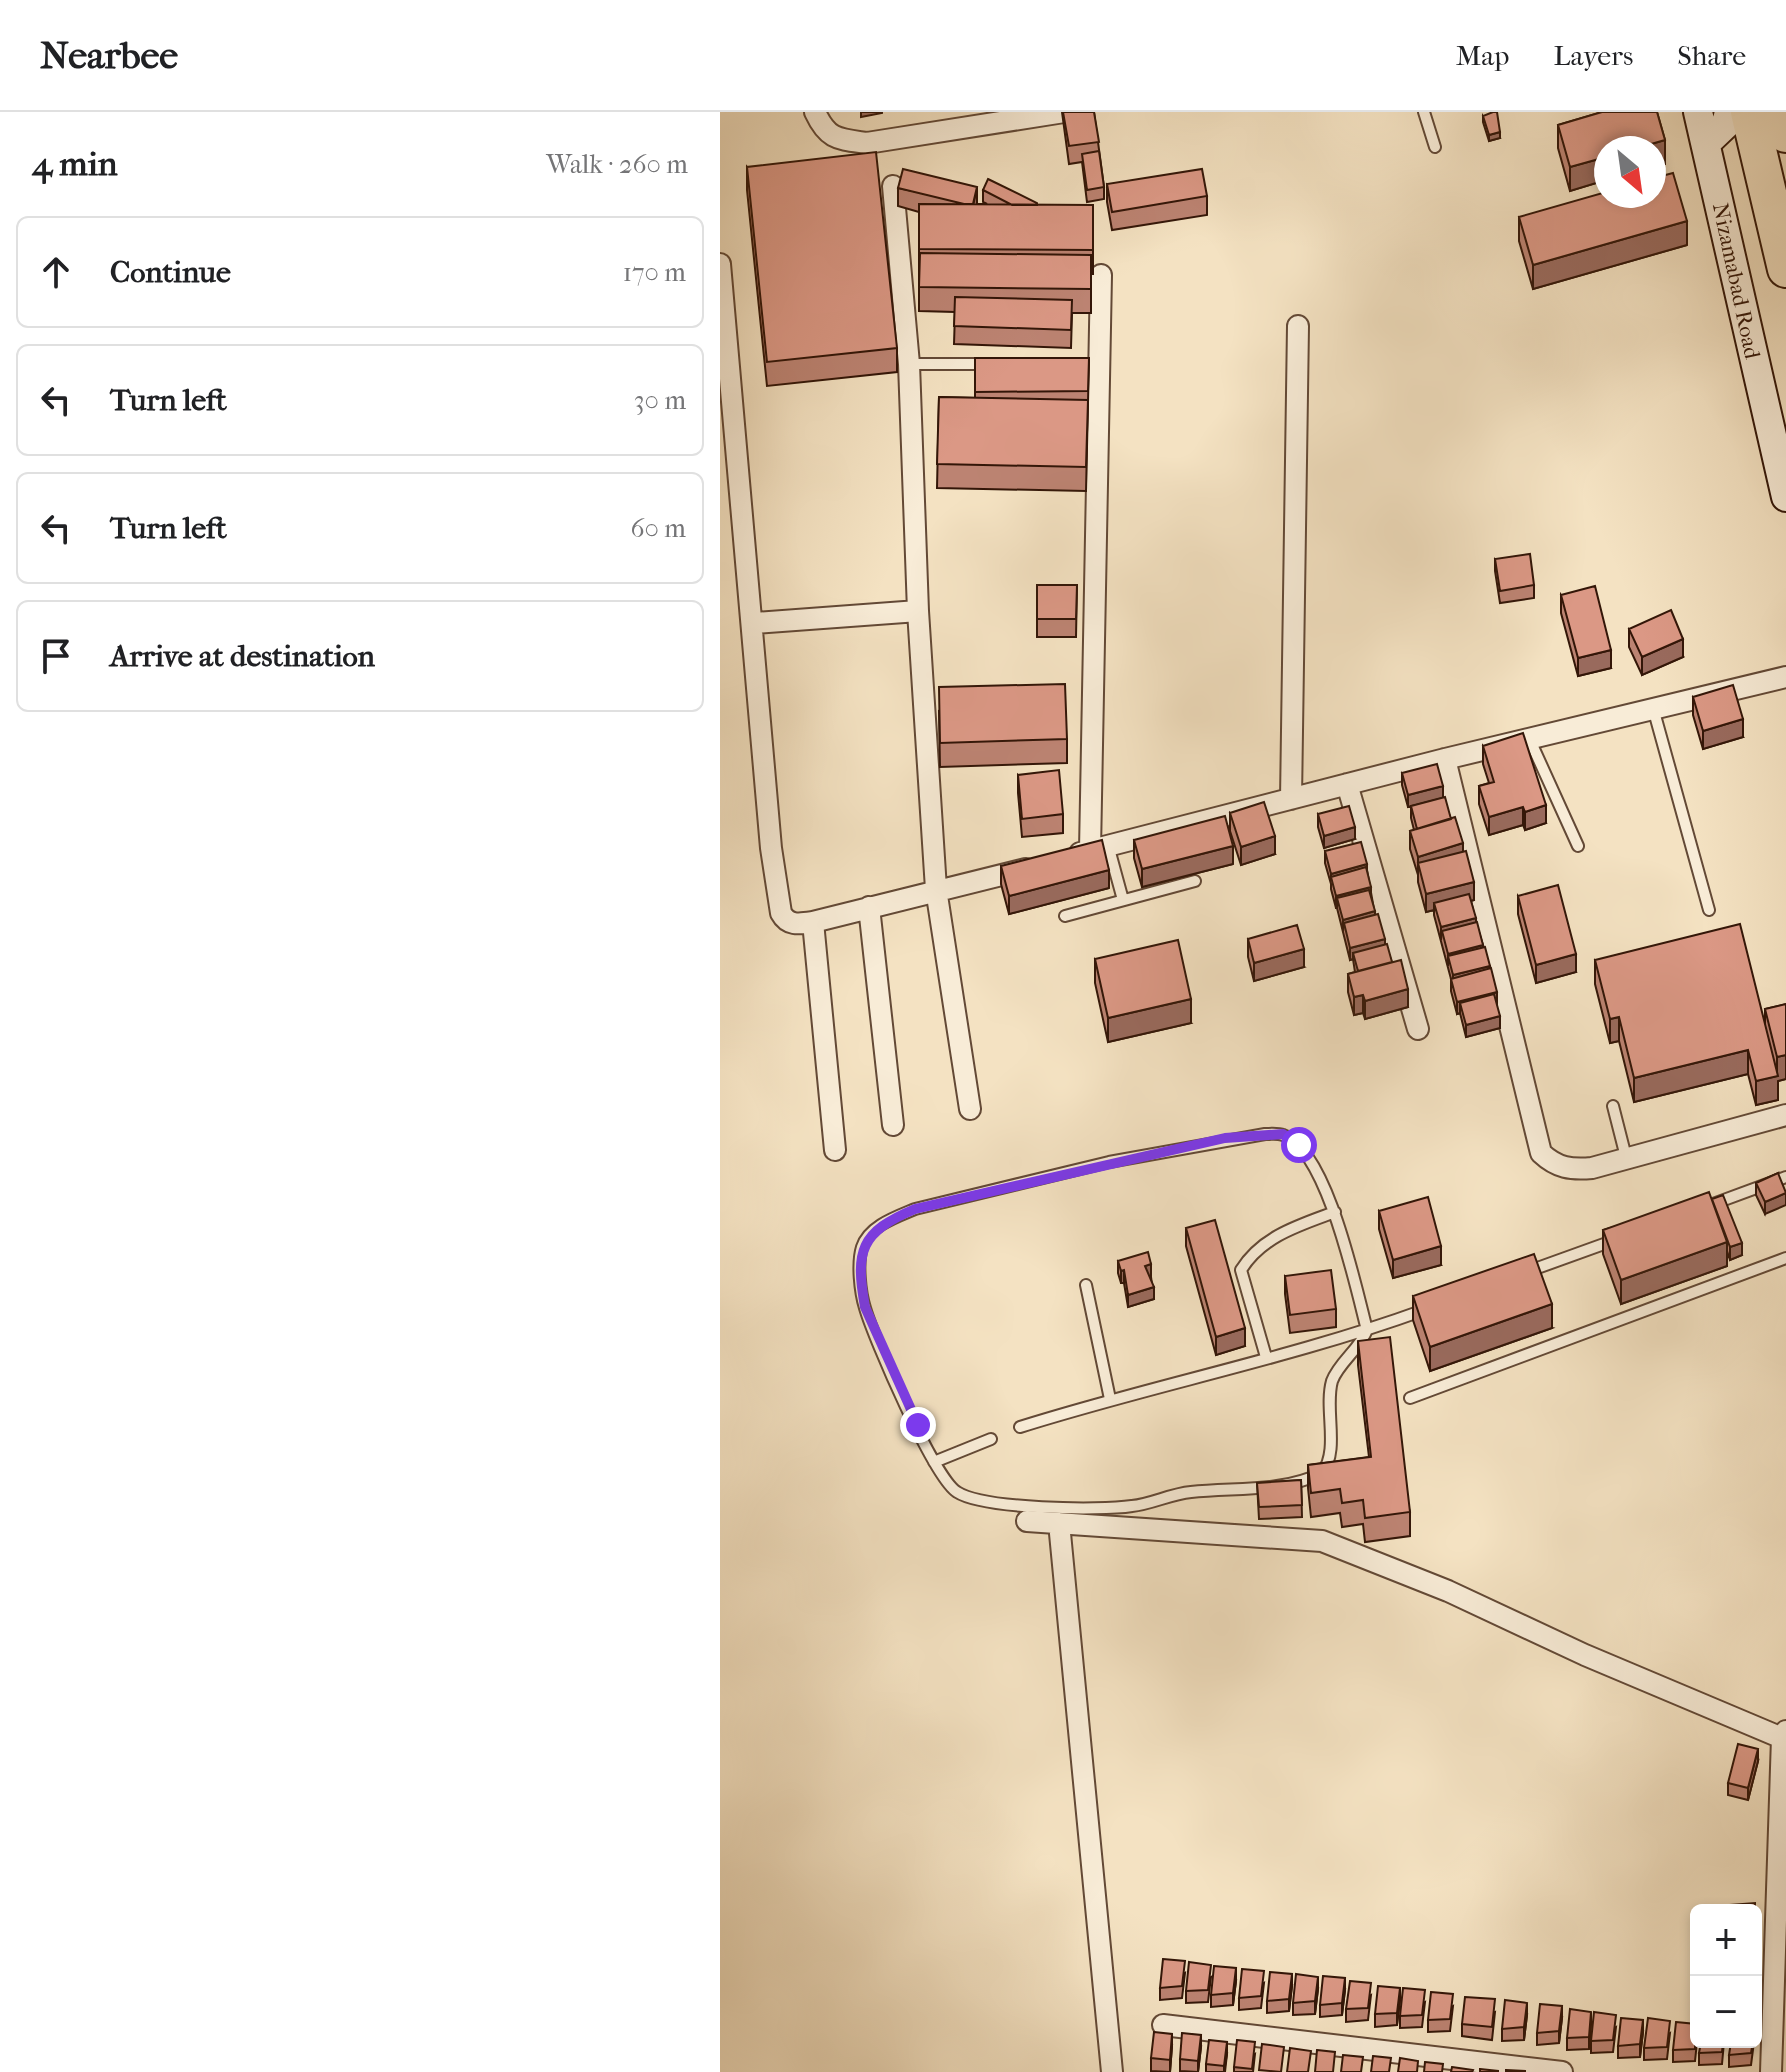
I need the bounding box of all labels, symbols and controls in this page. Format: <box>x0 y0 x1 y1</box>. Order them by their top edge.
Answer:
text: Nearbee <box>40 33 178 78</box>
text: Map <box>1456 39 1509 72</box>
text: Layers <box>1553 39 1633 72</box>
text: Share <box>1677 39 1746 72</box>
north arrow <box>1594 136 1666 208</box>
text: 4 min <box>32 144 117 184</box>
text: Walk · 260 m <box>546 149 688 180</box>
street label: Nizamabad Road <box>1707 201 1765 362</box>
icon: ahead <box>34 250 78 294</box>
text: Continue <box>110 255 231 290</box>
text: 170 m <box>623 257 686 288</box>
icon: left <box>34 378 78 422</box>
text: Turn left <box>110 383 227 418</box>
text: 30 m <box>634 385 686 416</box>
icon: left <box>34 506 78 550</box>
text: Turn left <box>110 511 227 546</box>
text: 60 m <box>630 513 686 544</box>
icon: arrive <box>34 634 78 678</box>
text: Arrive at destination <box>110 639 375 674</box>
route start <box>1281 1127 1317 1163</box>
route end <box>900 1407 936 1443</box>
map controls <box>1690 1904 1762 2048</box>
button: + <box>1690 1904 1762 1976</box>
button: − <box>1690 1976 1762 2048</box>

